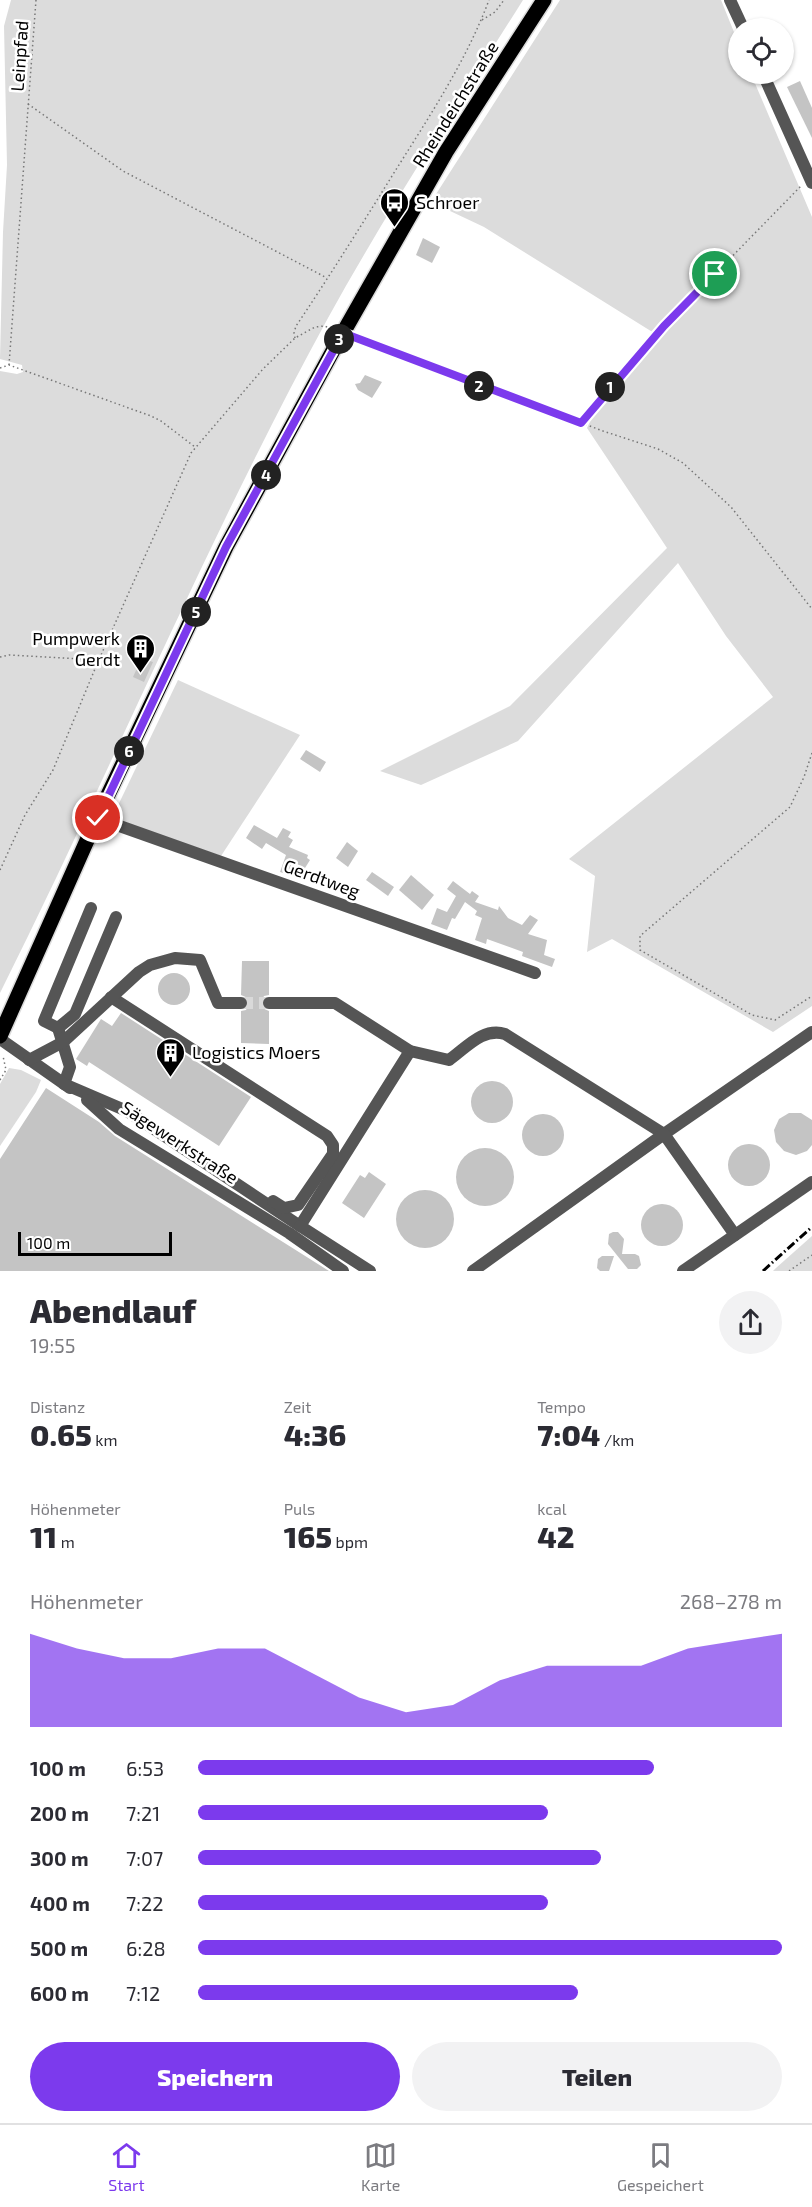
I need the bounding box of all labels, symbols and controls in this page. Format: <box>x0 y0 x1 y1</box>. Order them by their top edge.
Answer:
map controls <box>728 18 794 84</box>
button: locate <box>728 18 794 84</box>
street label: Leinpfad <box>6 20 32 92</box>
street label: Rheindeichstraße <box>407 37 503 171</box>
bus stop icon: Schroer <box>379 186 411 228</box>
place label: Schroer <box>416 191 479 213</box>
pin <box>689 248 740 299</box>
icon: arrive <box>698 257 731 290</box>
pin: 3 <box>324 324 354 354</box>
text: 3 <box>334 329 344 348</box>
pin: 2 <box>464 371 494 401</box>
pin: 1 <box>595 372 625 402</box>
text: 2 <box>474 376 484 395</box>
text: 1 <box>607 377 613 396</box>
pin: 4 <box>251 460 281 490</box>
text: 4 <box>261 465 271 484</box>
pin: 5 <box>181 597 211 627</box>
text: 5 <box>192 602 200 621</box>
place label: Pumpwerk Gerdt <box>32 627 120 670</box>
building icon: Pumpwerk Gerdt <box>125 632 157 674</box>
pin: 6 <box>114 736 144 766</box>
text: 6 <box>124 741 134 760</box>
pin <box>72 792 123 843</box>
icon: check <box>81 801 114 834</box>
street label: Gerdtweg <box>281 854 363 902</box>
building icon: Logistics Moers <box>155 1036 187 1078</box>
place label: Logistics Moers <box>192 1041 320 1063</box>
street label: Sägewerkstraße <box>117 1096 243 1188</box>
scale bar <box>18 1229 172 1256</box>
text: 100 m <box>27 1233 70 1252</box>
text: Abendlauf <box>30 1290 196 1330</box>
button: share <box>719 1291 782 1354</box>
text: 19:55 <box>30 1333 76 1357</box>
text: Distanz <box>30 1397 85 1416</box>
text: Zeit <box>284 1397 311 1416</box>
text: Tempo <box>537 1397 586 1416</box>
text: 0.65 <box>30 1416 92 1452</box>
text: 4:36 <box>284 1416 346 1452</box>
text: 7:04 <box>537 1416 600 1452</box>
text: km <box>92 1430 118 1449</box>
text: /km <box>600 1430 634 1449</box>
text: Höhenmeter <box>30 1499 121 1518</box>
text: Puls <box>284 1499 315 1518</box>
text: kcal <box>537 1499 567 1518</box>
text: 11 <box>30 1518 57 1554</box>
text: 165 <box>284 1518 332 1554</box>
text: 42 <box>537 1518 575 1554</box>
text: m <box>57 1532 75 1551</box>
text: bpm <box>332 1532 368 1551</box>
text: Höhenmeter <box>30 1589 143 1613</box>
text: 268–278 m <box>680 1589 782 1613</box>
text: 100 m <box>30 1756 86 1780</box>
text: 6:53 <box>126 1756 164 1780</box>
text: 200 m <box>30 1801 89 1825</box>
text: 7:21 <box>126 1801 160 1825</box>
text: 300 m <box>30 1846 89 1870</box>
text: 7:07 <box>126 1846 163 1870</box>
text: 400 m <box>30 1891 90 1915</box>
text: 7:22 <box>126 1891 163 1915</box>
text: 500 m <box>30 1936 88 1960</box>
text: 6:28 <box>126 1936 166 1960</box>
text: 600 m <box>30 1981 89 2005</box>
text: 7:12 <box>126 1981 160 2005</box>
button: Speichern <box>30 2042 400 2111</box>
button: Teilen <box>412 2042 782 2111</box>
tab: Start <box>108 2139 145 2194</box>
tab: Karte <box>361 2139 400 2194</box>
tab: Gespeichert <box>617 2139 704 2194</box>

